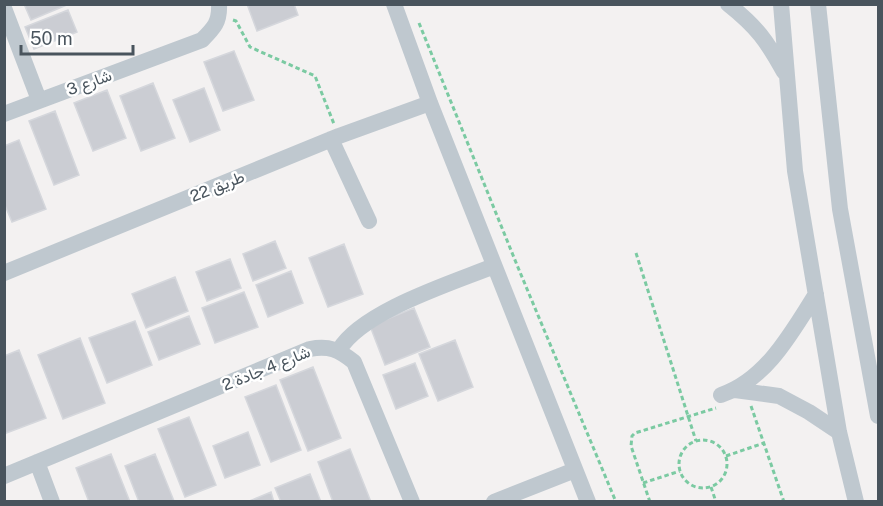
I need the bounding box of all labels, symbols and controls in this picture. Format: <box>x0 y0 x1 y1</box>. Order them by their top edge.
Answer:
scale bar <box>21 18 134 56</box>
text: 50 m <box>30 28 73 49</box>
street label: شارع 3 <box>64 66 115 101</box>
street label: طريق 22 <box>187 167 247 207</box>
street label: شارع 4 جادة 2 <box>219 342 314 397</box>

